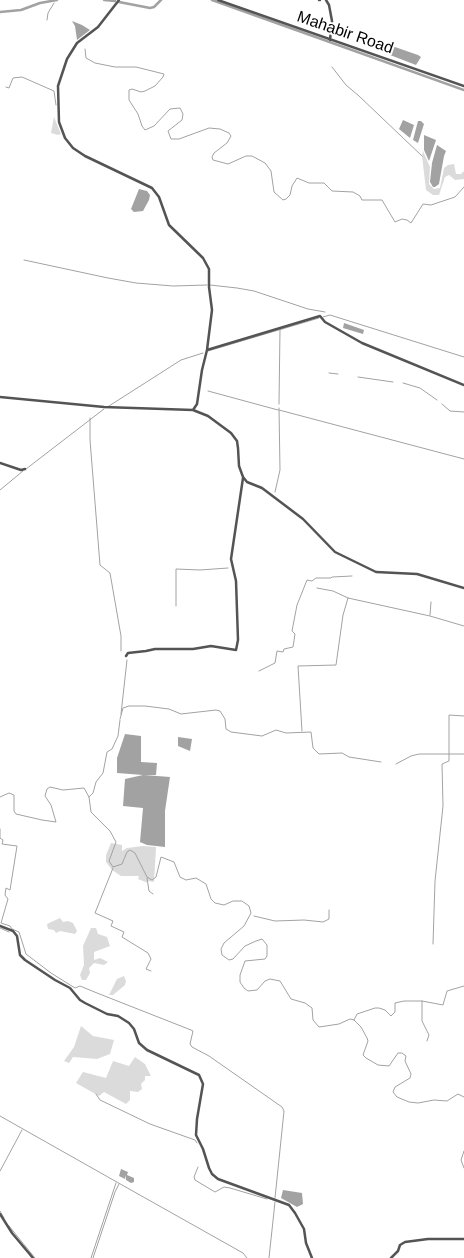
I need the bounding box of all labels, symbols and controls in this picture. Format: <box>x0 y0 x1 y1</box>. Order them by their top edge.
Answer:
street label: Mahabir Road <box>294 8 396 58</box>

